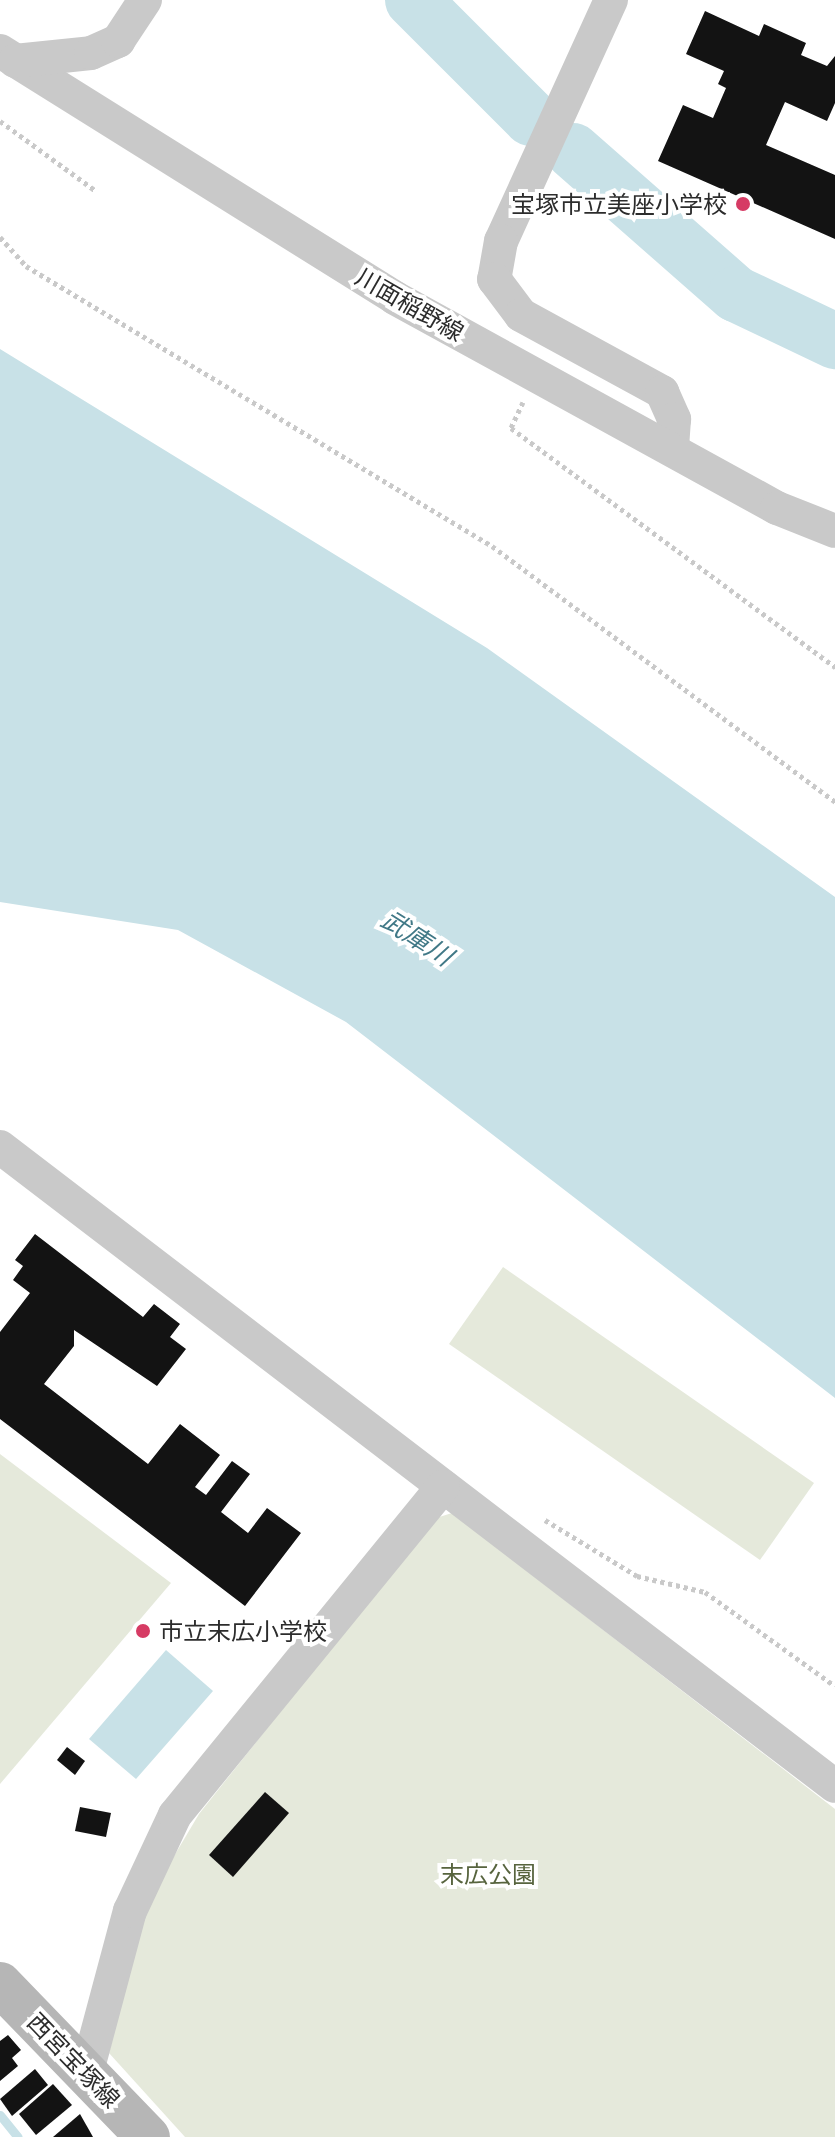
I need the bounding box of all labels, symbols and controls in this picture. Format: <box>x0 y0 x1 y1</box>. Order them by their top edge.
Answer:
place label: 宝塚市立美座小学校 <box>511 190 727 218</box>
marker: 宝塚市立美座小学校 <box>734 195 752 213</box>
street label: 川面稲野線 <box>351 262 469 346</box>
water label: 武庫川 <box>376 904 458 972</box>
place label: 市立末広小学校 <box>159 1617 327 1645</box>
marker: 市立末広小学校 <box>134 1622 152 1640</box>
park label: 末広公園 <box>440 1860 536 1888</box>
street label: 西宮宝塚線 <box>22 2007 126 2113</box>

